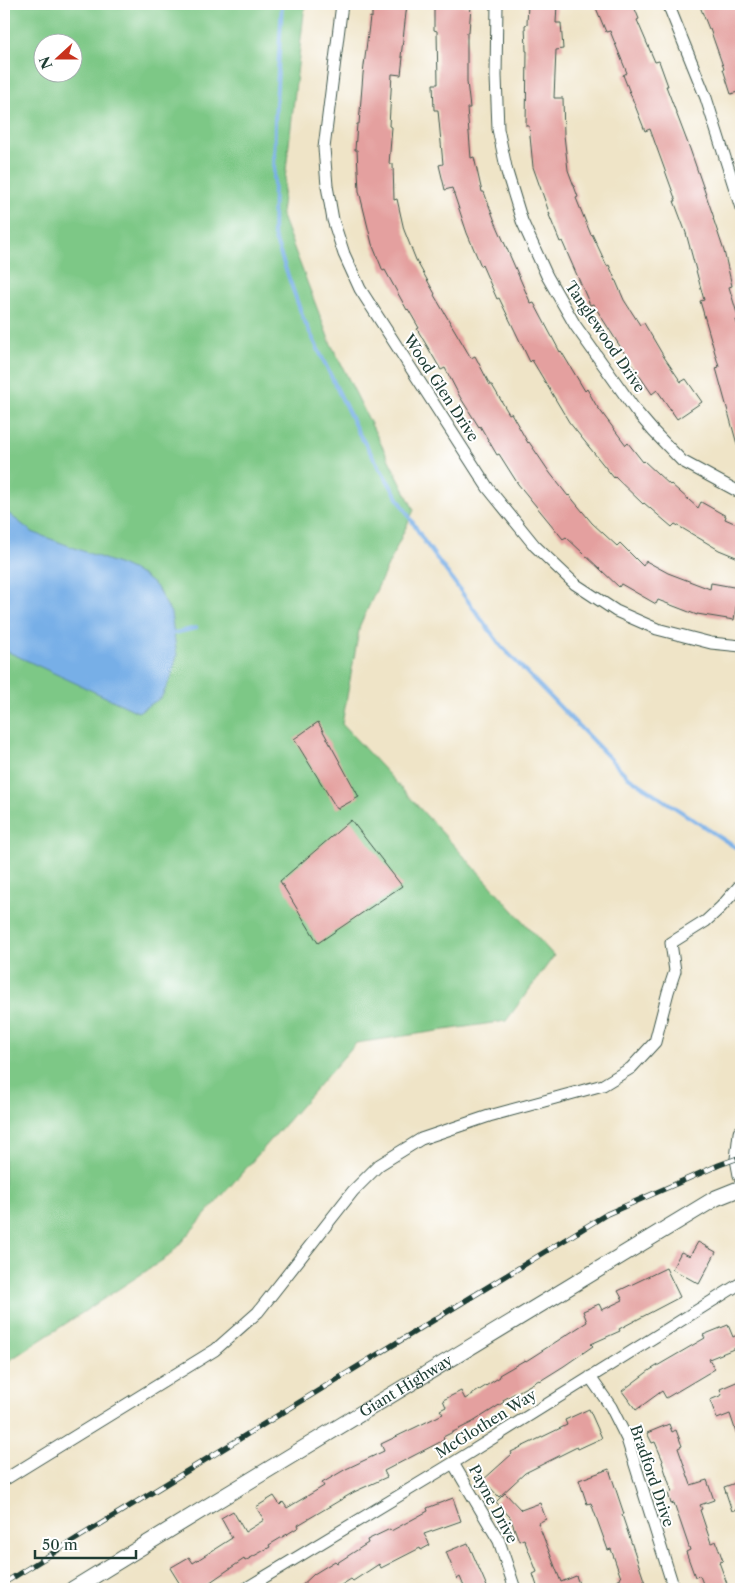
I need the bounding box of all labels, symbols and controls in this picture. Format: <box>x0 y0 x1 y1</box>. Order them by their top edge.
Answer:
north arrow <box>32 32 82 82</box>
text: N <box>35 54 56 72</box>
street label: Tanglewood Drive <box>561 277 650 396</box>
street label: Wood Glen Drive <box>399 330 483 445</box>
street label: Giant Highway <box>356 1350 456 1421</box>
street label: McGlothen Way <box>432 1385 540 1462</box>
street label: Bradford Drive <box>626 1422 679 1529</box>
street label: Payne Drive <box>465 1461 522 1546</box>
scale bar <box>35 1528 136 1560</box>
text: 50 m <box>42 1535 78 1554</box>

